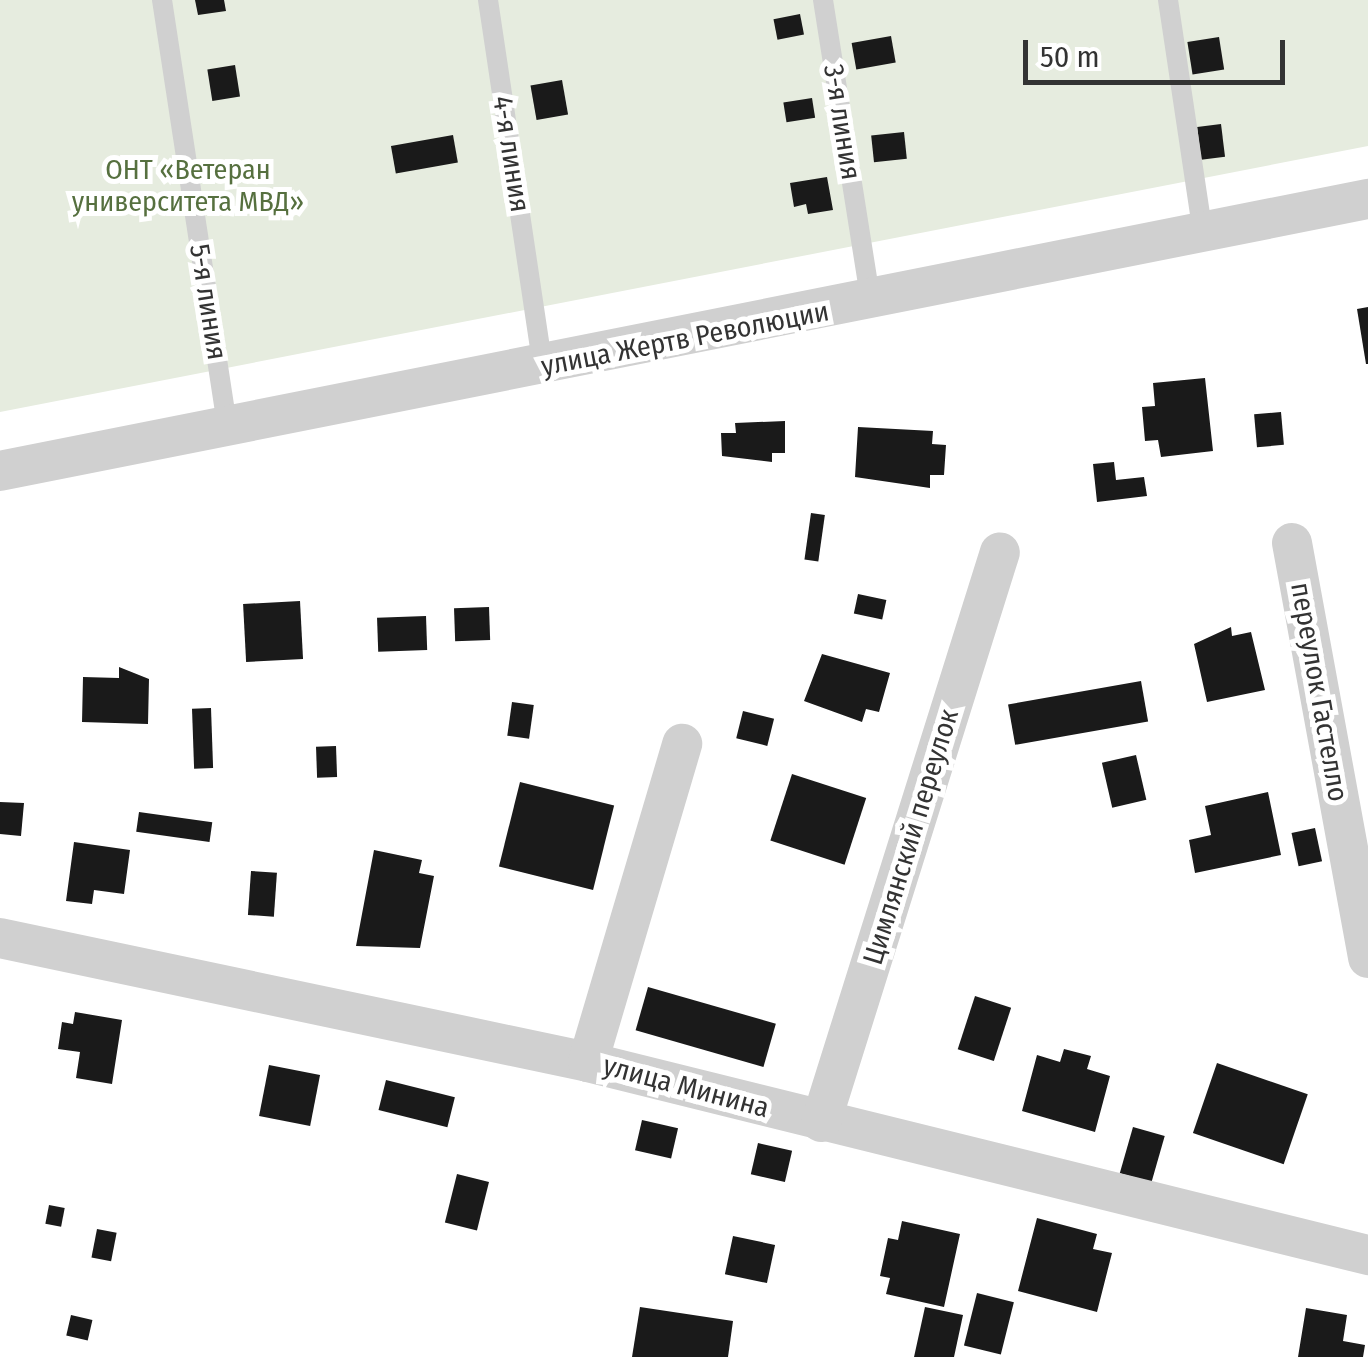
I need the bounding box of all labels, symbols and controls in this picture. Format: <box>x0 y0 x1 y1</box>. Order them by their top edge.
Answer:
scale bar <box>1028 20 1290 82</box>
text: 50 m <box>1040 39 1100 75</box>
street label: 3-я линия <box>816 62 868 182</box>
street label: 4-я линия <box>485 93 537 215</box>
park label: ОНТ «Ветеран университета МВД» <box>72 153 304 219</box>
street label: 5-я линия <box>182 242 234 362</box>
street label: улица Жертв Революции <box>538 295 832 383</box>
street label: переулок Гастелло <box>1283 580 1355 804</box>
street label: Цимлянский переулок <box>856 705 966 969</box>
street label: улица Минина <box>599 1049 773 1125</box>

